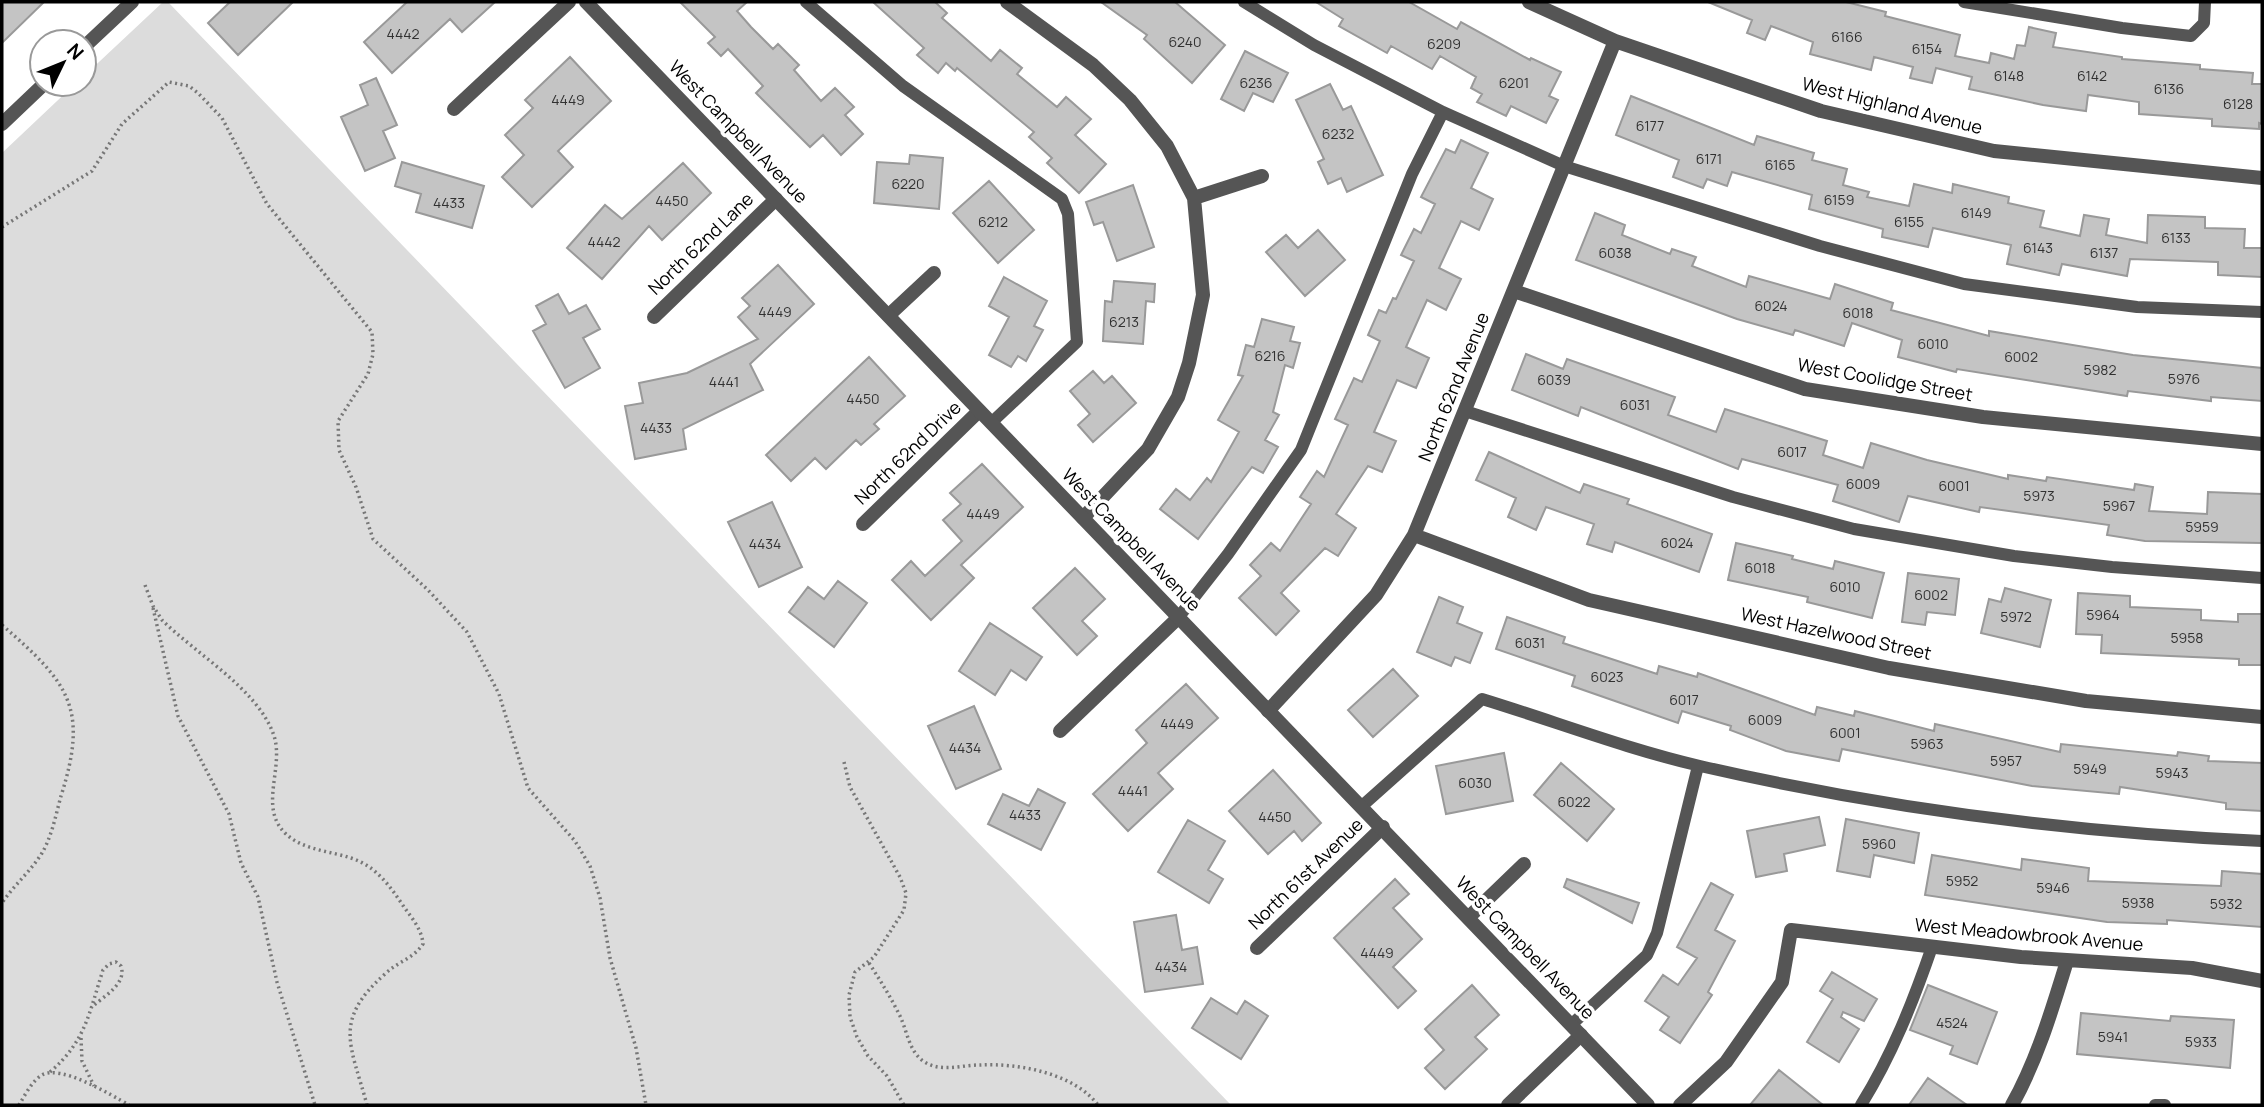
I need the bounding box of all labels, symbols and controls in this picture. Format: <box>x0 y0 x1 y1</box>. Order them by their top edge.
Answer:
house number: 4442 <box>386 24 420 43</box>
house number: 6166 <box>1831 27 1863 46</box>
north arrow <box>28 28 98 98</box>
house number: 6240 <box>1168 32 1202 51</box>
house number: 6209 <box>1427 34 1461 53</box>
text: N <box>61 38 90 65</box>
house number: 6154 <box>1912 39 1942 58</box>
street label: West Campbell Avenue <box>664 55 813 208</box>
house number: 6148 <box>1994 66 2024 85</box>
house number: 6142 <box>2077 66 2107 85</box>
street label: West Highland Avenue <box>1800 71 1985 139</box>
house number: 6236 <box>1239 73 1273 92</box>
house number: 6201 <box>1499 73 1529 92</box>
house number: 6136 <box>2154 79 2184 98</box>
house number: 4449 <box>551 90 585 109</box>
house number: 6128 <box>2223 94 2253 113</box>
house number: 6177 <box>1636 116 1664 135</box>
house number: 6232 <box>1322 124 1354 143</box>
house number: 6171 <box>1696 149 1722 168</box>
house number: 6165 <box>1765 155 1795 174</box>
house number: 6220 <box>891 174 925 193</box>
street label: North 62nd Lane <box>642 187 758 300</box>
house number: 6159 <box>1824 190 1854 209</box>
house number: 4450 <box>655 191 689 210</box>
house number: 4433 <box>433 193 465 212</box>
house number: 6149 <box>1961 203 1991 222</box>
house number: 6212 <box>978 212 1008 231</box>
house number: 6155 <box>1894 212 1924 231</box>
house number: 6133 <box>2161 228 2191 247</box>
house number: 4442 <box>587 232 621 251</box>
house number: 6143 <box>2023 238 2053 257</box>
house number: 6038 <box>1598 243 1632 262</box>
house number: 6137 <box>2090 243 2118 262</box>
house number: 6024 <box>1754 296 1788 315</box>
house number: 4449 <box>758 302 792 321</box>
house number: 6018 <box>1843 303 1873 322</box>
street label: North 62nd Avenue <box>1412 308 1494 465</box>
house number: 6213 <box>1109 312 1139 331</box>
house number: 6010 <box>1917 334 1949 353</box>
house number: 6216 <box>1255 346 1285 365</box>
house number: 6002 <box>2004 347 2038 366</box>
street label: West Coolidge Street <box>1796 352 1975 406</box>
house number: 5982 <box>2084 360 2116 379</box>
house number: 5976 <box>2168 369 2200 388</box>
house number: 6039 <box>1537 370 1571 389</box>
house number: 4441 <box>709 372 739 391</box>
house number: 4450 <box>846 389 880 408</box>
street label: North 62nd Drive <box>849 395 966 509</box>
house number: 6031 <box>1620 395 1650 414</box>
house number: 4433 <box>640 418 672 437</box>
house number: 6017 <box>1777 442 1807 461</box>
street label: West Campbell Avenue <box>1057 463 1206 616</box>
house number: 6009 <box>1846 474 1880 493</box>
house number: 6001 <box>1938 476 1970 495</box>
house number: 5973 <box>2023 486 2055 505</box>
house number: 5967 <box>2103 496 2135 515</box>
house number: 4449 <box>966 504 1000 523</box>
house number: 5959 <box>2185 517 2219 536</box>
house number: 6024 <box>1660 533 1694 552</box>
house number: 4434 <box>749 534 781 553</box>
house number: 6018 <box>1745 558 1775 577</box>
house number: 6010 <box>1829 577 1861 596</box>
house number: 6002 <box>1914 585 1948 604</box>
street label: West Hazelwood Street <box>1739 601 1934 665</box>
house number: 5964 <box>2086 605 2120 624</box>
house number: 5972 <box>2000 607 2032 626</box>
house number: 5958 <box>2171 628 2203 647</box>
house number: 6031 <box>1515 633 1545 652</box>
house number: 6023 <box>1591 667 1623 686</box>
house number: 6017 <box>1669 690 1699 709</box>
house number: 6009 <box>1748 710 1782 729</box>
house number: 4449 <box>1160 714 1194 733</box>
house number: 6001 <box>1829 723 1861 742</box>
house number: 5963 <box>1910 734 1944 753</box>
house number: 4434 <box>949 738 981 757</box>
house number: 5957 <box>1990 751 2022 770</box>
house number: 5949 <box>2073 759 2107 778</box>
house number: 5943 <box>2156 763 2188 782</box>
house number: 6030 <box>1458 773 1492 792</box>
house number: 4441 <box>1118 781 1148 800</box>
house number: 6022 <box>1557 792 1591 811</box>
house number: 4433 <box>1009 805 1041 824</box>
house number: 4450 <box>1258 807 1292 826</box>
street label: North 61st Avenue <box>1243 812 1368 934</box>
house number: 5960 <box>1862 834 1896 853</box>
street label: West Campbell Avenue <box>1451 871 1600 1024</box>
house number: 5952 <box>1946 871 1978 890</box>
house number: 5946 <box>2036 878 2070 897</box>
house number: 5938 <box>2122 893 2154 912</box>
house number: 5932 <box>2210 894 2242 913</box>
street label: West Meadowbrook Avenue <box>1914 912 2144 956</box>
house number: 4449 <box>1360 943 1394 962</box>
house number: 4434 <box>1155 957 1187 976</box>
house number: 4524 <box>1936 1013 1968 1032</box>
house number: 5941 <box>2098 1027 2128 1046</box>
house number: 5933 <box>2185 1032 2217 1051</box>

